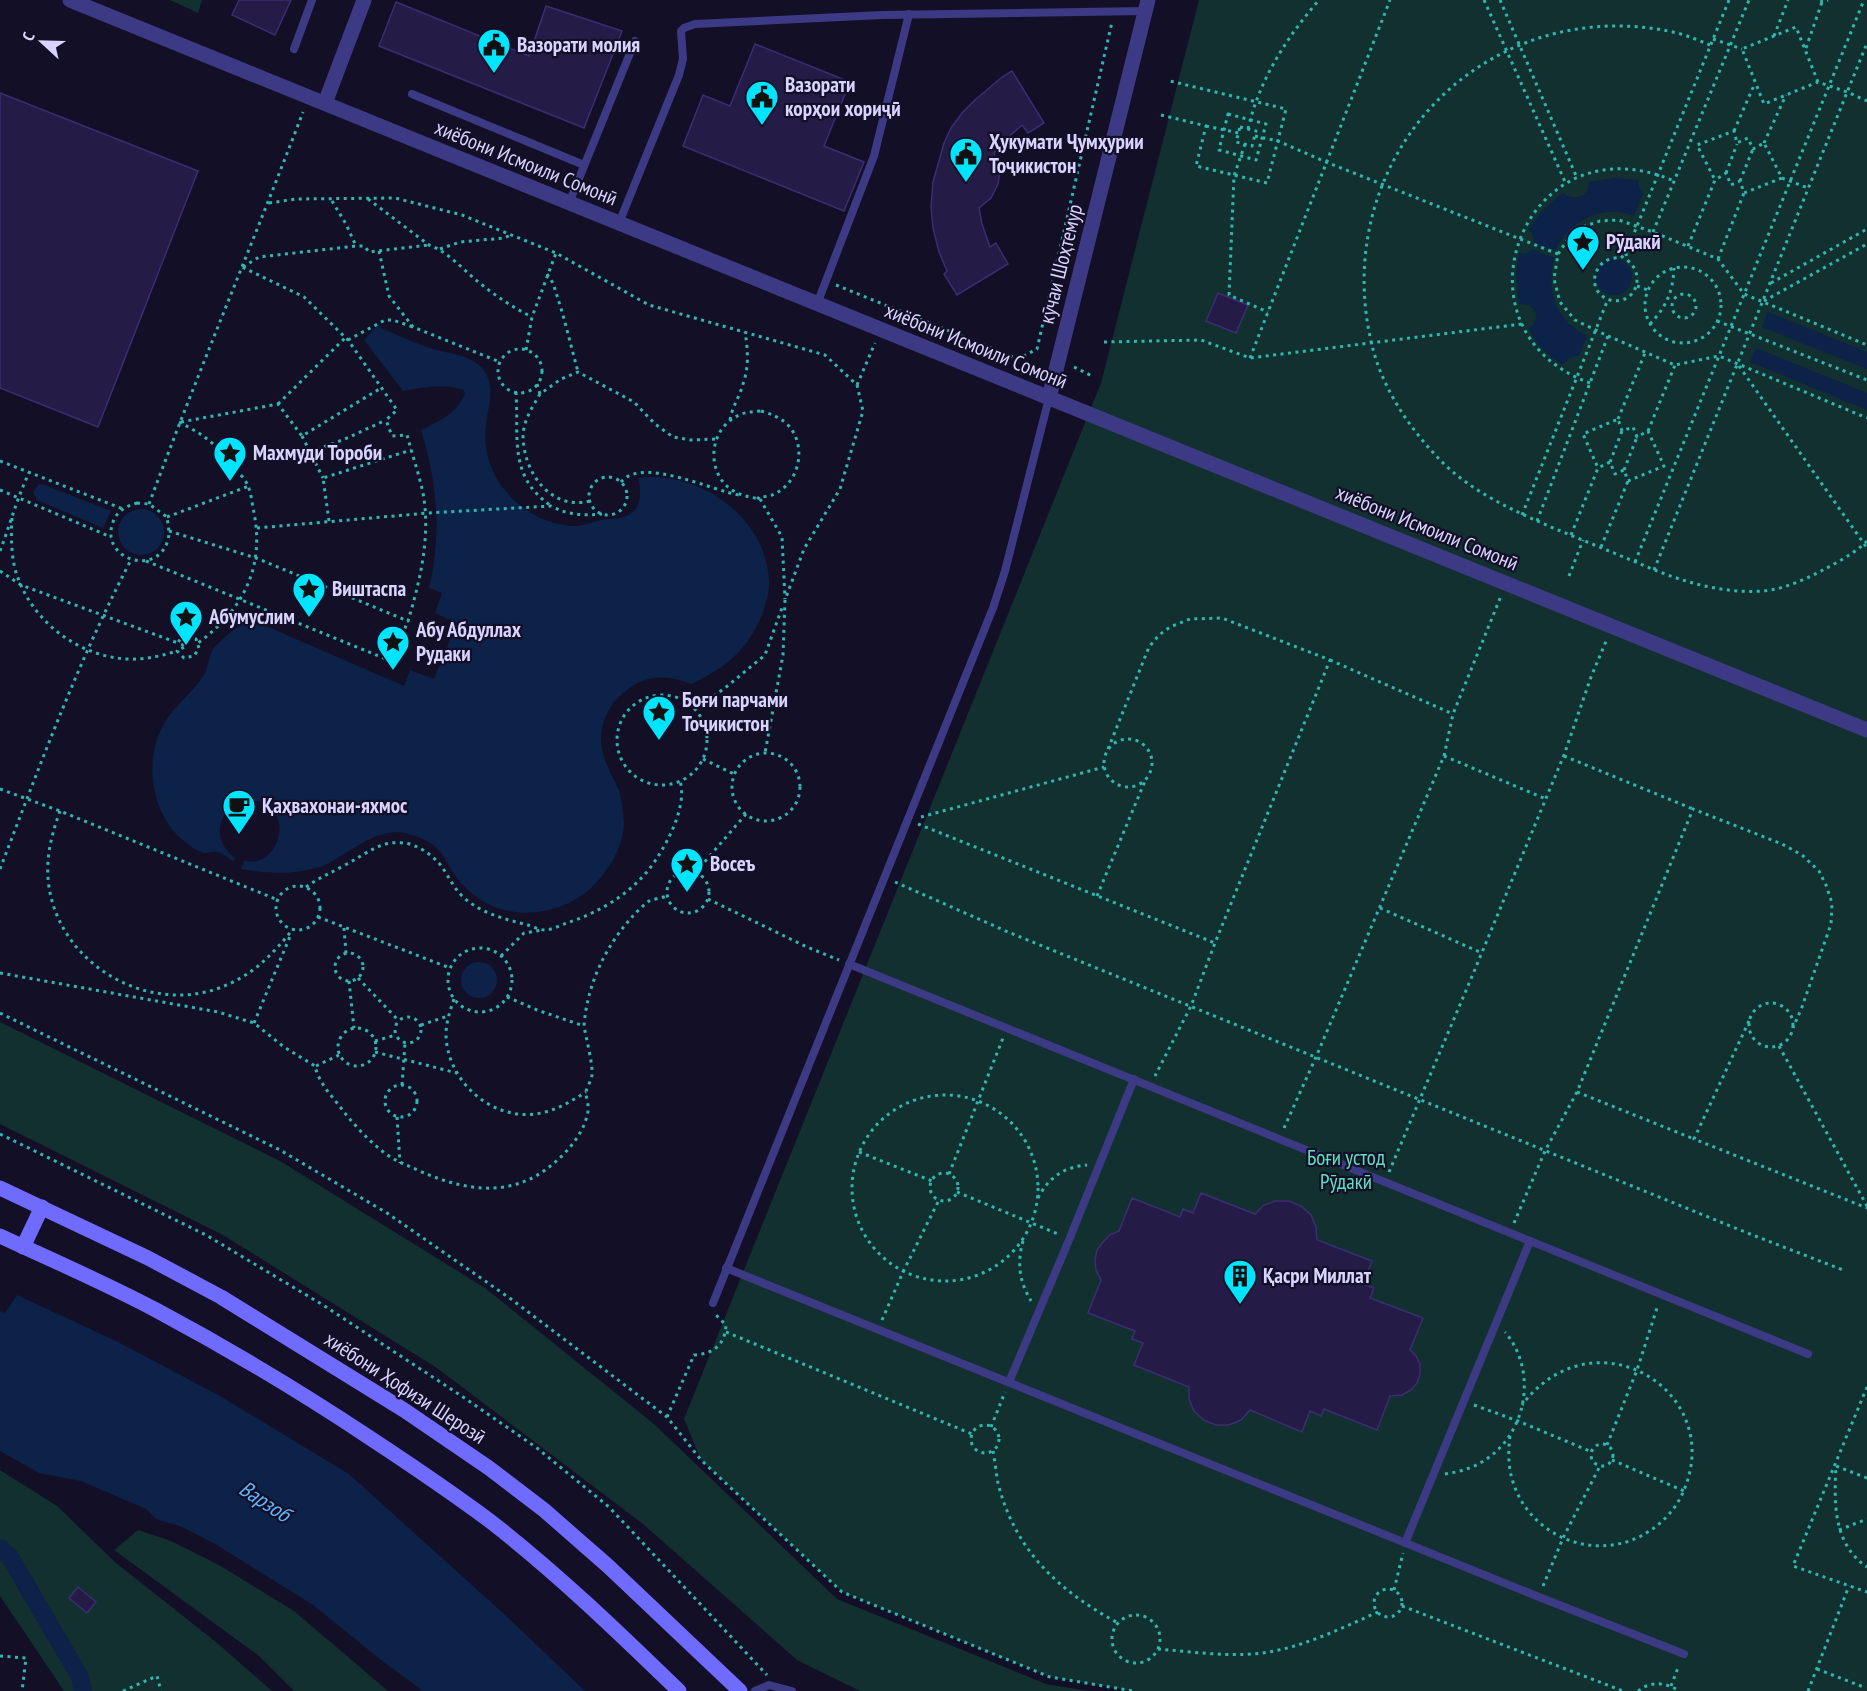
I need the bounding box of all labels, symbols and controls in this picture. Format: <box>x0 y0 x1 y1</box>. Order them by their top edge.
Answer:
north arrow <box>12 12 72 72</box>
public building icon: Вазорати молия <box>476 27 512 74</box>
text: С <box>17 29 39 44</box>
place label: Вазорати молия <box>517 31 640 58</box>
place label: Вазорати корҳои хориҷӣ <box>785 71 901 122</box>
public building icon: Вазорати корҳои хориҷӣ <box>744 79 780 126</box>
street label: хиёбони Исмоили Сомонӣ <box>431 114 621 211</box>
place label: Ҳукумати Ҷумҳурии Тоҷикистон <box>989 128 1144 179</box>
public building icon: Ҳукумати Ҷумҳурии Тоҷикистон <box>948 136 984 183</box>
street label: кӯчаи Шоҳтемур <box>1033 201 1088 326</box>
place icon: Рӯдакӣ <box>1565 224 1601 271</box>
place label: Рӯдакӣ <box>1606 228 1661 255</box>
street label: хиёбони Исмоили Сомонӣ <box>881 297 1071 394</box>
place icon: Махмуди Тороби <box>212 435 248 482</box>
place label: Махмуди Тороби <box>253 439 382 466</box>
street label: хиёбони Исмоили Сомонӣ <box>1332 479 1522 576</box>
place icon: Виштаспа <box>291 571 327 618</box>
place label: Виштаспа <box>332 575 406 602</box>
place icon: Абумуслим <box>168 599 204 646</box>
place label: Абумуслим <box>208 603 295 630</box>
place label: Абу Абдуллах Рудаки <box>415 616 522 667</box>
place icon: Абу Абдуллах Рудаки <box>375 624 411 671</box>
place label: Боғи парчами Тоҷикистон <box>682 686 788 737</box>
place icon: Боғи парчами Тоҷикистон <box>641 694 677 741</box>
cafe icon: Қаҳвахонаи-яхмос <box>221 788 257 835</box>
place label: Қаҳвахонаи-яхмос <box>262 792 408 819</box>
place icon: Восеъ <box>669 846 705 893</box>
place label: Восеъ <box>710 850 756 877</box>
park label: Боғи устод Рӯдакӣ <box>1307 1144 1385 1195</box>
building icon: Қасри Миллат <box>1222 1258 1258 1305</box>
place label: Қасри Миллат <box>1263 1262 1372 1289</box>
street label: хиёбони Ҳофизи Шерозӣ <box>319 1325 491 1450</box>
water label: Варзоб <box>234 1474 298 1529</box>

